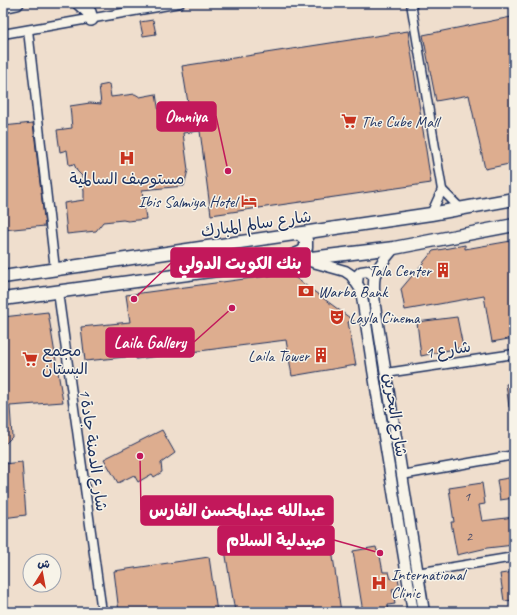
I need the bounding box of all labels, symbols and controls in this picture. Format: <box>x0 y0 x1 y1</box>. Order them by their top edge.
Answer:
callout: Omniya <box>157 102 216 131</box>
text: Omniya <box>165 106 209 127</box>
supermarket icon: The Cube Mall <box>340 112 358 130</box>
place label: The Cube Mall <box>361 112 442 132</box>
hospital icon: مستوصف السالمية <box>118 149 136 167</box>
place label: مستوصف السالمية <box>70 169 184 189</box>
place label: Ibis Salmiya Hotel <box>138 192 240 212</box>
hotel icon: Ibis Salmiya Hotel <box>240 192 258 210</box>
street label: شارع سالم المبارك <box>200 206 313 244</box>
callout: بنك الكويت الدولي <box>171 248 310 277</box>
text: بنك الكويت الدولي <box>178 253 302 279</box>
place label: Tala Center <box>369 261 433 281</box>
building icon: Tala Center <box>434 261 452 279</box>
bank icon: Warba Bank <box>297 282 315 300</box>
place label: Warba Bank <box>318 282 388 302</box>
theatre icon: Layla Cinema <box>328 308 346 326</box>
place label: Layla Cinema <box>349 308 421 328</box>
callout: Laila Gallery <box>106 328 194 357</box>
text: Laila Gallery <box>114 332 187 353</box>
street label: شارع 1 <box>424 337 472 364</box>
place label: مجمع البستان <box>42 341 88 379</box>
place label: Laila Tower <box>248 346 310 366</box>
building icon: Laila Tower <box>312 346 330 364</box>
supermarket icon: مجمع البستان <box>21 350 39 368</box>
street label: شارع البحرين <box>378 372 412 459</box>
street label: شارع الدمنة جادة 1 <box>74 388 112 513</box>
house number: 1 <box>464 488 471 505</box>
callout: عبدالله عبدالمحسن الفارس <box>141 496 333 525</box>
text: عبدالله عبدالمحسن الفارس <box>149 500 325 521</box>
callout: صيدلية السلام <box>218 526 334 555</box>
house number: 2 <box>466 528 474 545</box>
text: صيدلية السلام <box>226 530 326 553</box>
north arrow <box>22 553 62 593</box>
text: ش <box>37 555 51 571</box>
place label: International Clinic <box>391 565 468 603</box>
hospital icon: International Clinic <box>370 574 388 592</box>

